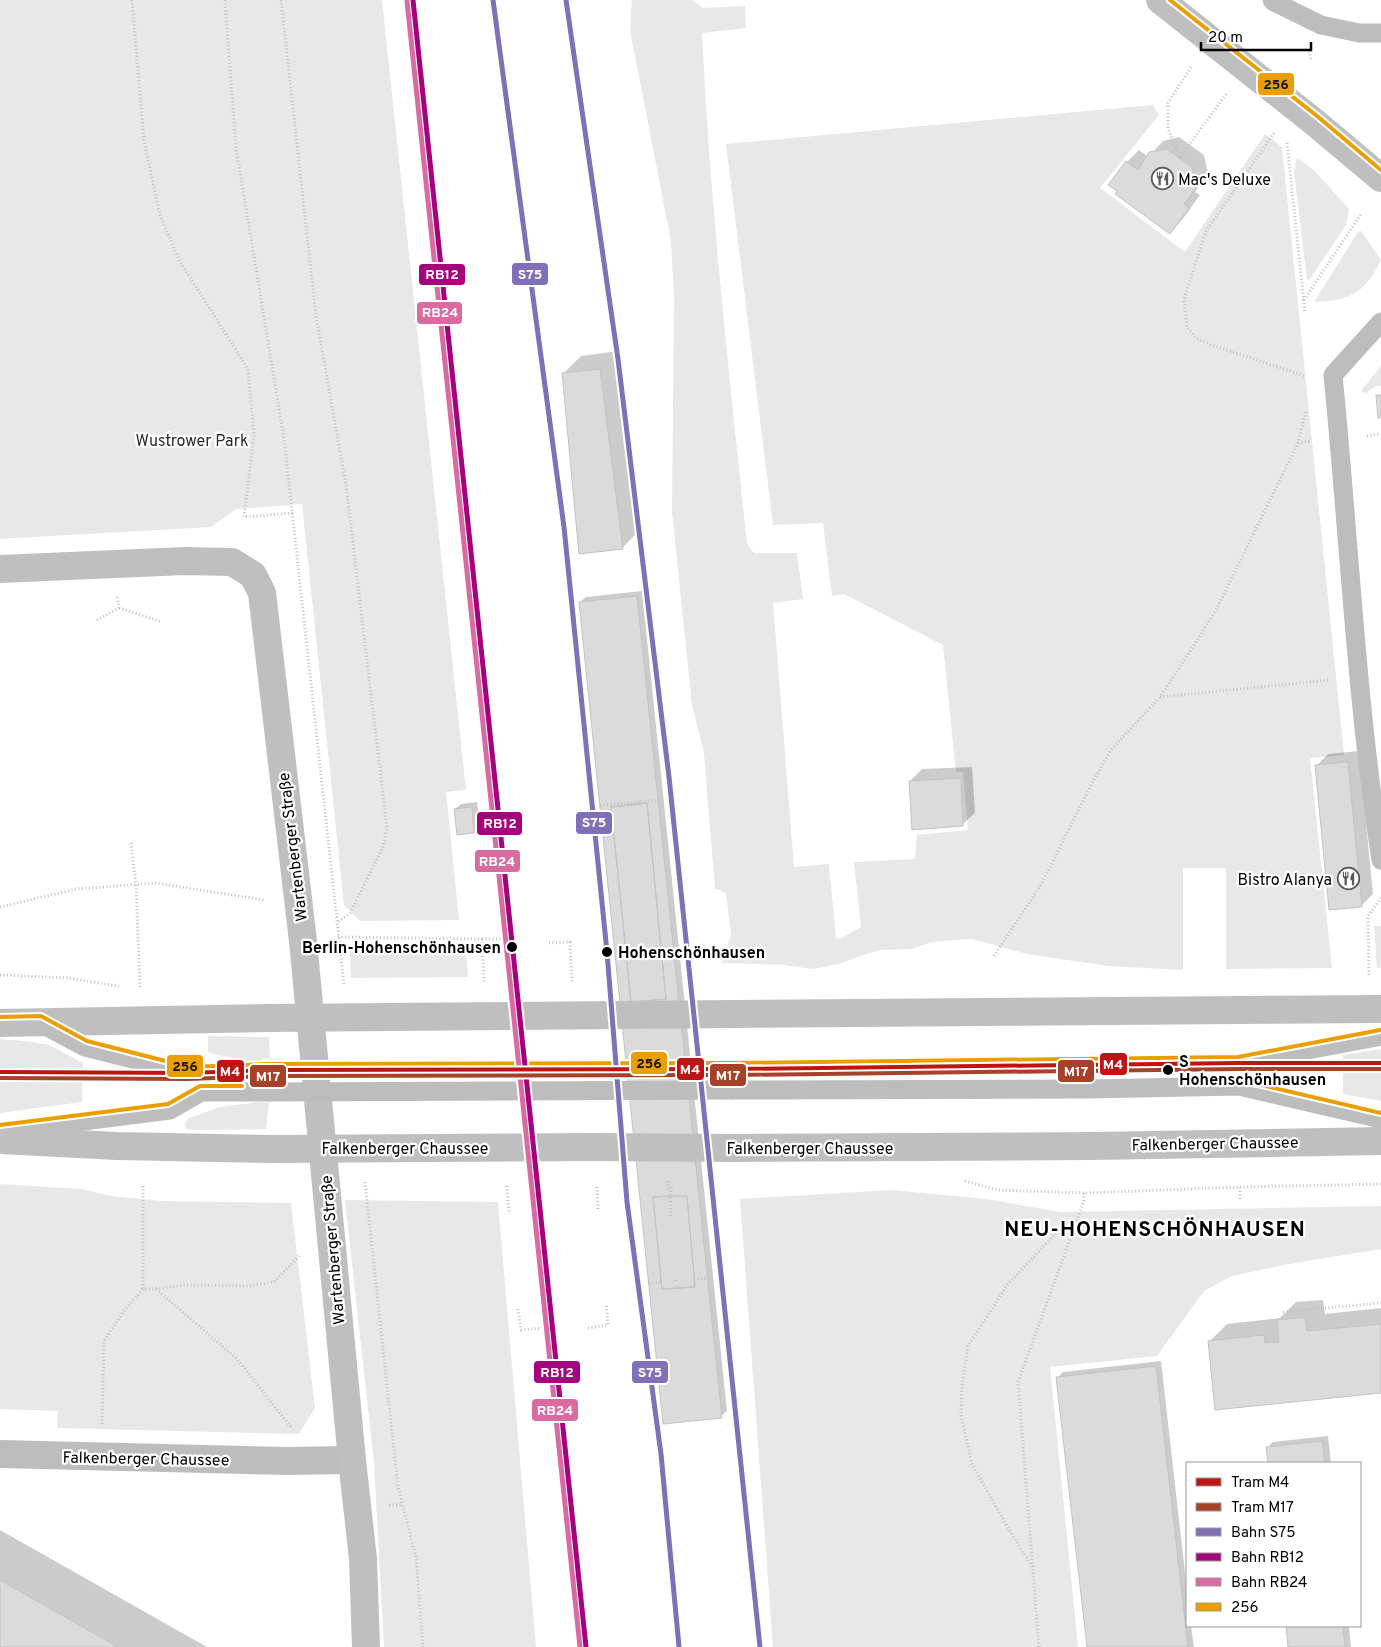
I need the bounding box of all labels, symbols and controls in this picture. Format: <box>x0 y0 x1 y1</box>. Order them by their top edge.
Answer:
scale bar <box>1201 20 1311 52</box>
text: 20 m <box>1208 29 1243 48</box>
line badge: 256 <box>1257 72 1295 96</box>
text: 256 <box>1263 77 1289 94</box>
restaurant icon: Mac's Deluxe <box>1150 167 1174 191</box>
place label: Mac's Deluxe <box>1178 171 1271 191</box>
line badge: S75 <box>511 262 549 286</box>
line badge: RB12 <box>418 263 466 286</box>
text: RB12 <box>425 267 459 284</box>
text: S75 <box>518 267 542 284</box>
line badge: RB24 <box>416 301 463 325</box>
text: RB24 <box>422 305 458 322</box>
park label: Wustrower Park <box>136 432 248 452</box>
street label: Wartenberger Straße <box>275 771 313 922</box>
line badge: RB12 <box>476 811 523 836</box>
line badge: S75 <box>575 811 613 835</box>
text: S75 <box>582 815 606 832</box>
text: RB12 <box>483 816 517 833</box>
line badge: RB24 <box>474 849 521 873</box>
text: RB24 <box>479 854 515 871</box>
restaurant icon: Bistro Alanya <box>1336 867 1360 891</box>
place label: Bistro Alanya <box>1238 871 1332 891</box>
place label: Berlin-Hohenschönhausen <box>302 939 501 959</box>
marker: Berlin-Hohenschönhausen <box>505 940 519 954</box>
place label: Hohenschönhausen <box>618 944 765 964</box>
marker: Hohenschönhausen <box>600 945 614 959</box>
line badge: 256 <box>630 1051 668 1075</box>
line badge: M4 <box>1099 1052 1128 1076</box>
place label: S Hohenschönhausen <box>1179 1053 1326 1091</box>
line badge: 256 <box>166 1054 204 1078</box>
text: 256 <box>636 1056 662 1073</box>
line badge: M4 <box>676 1057 705 1081</box>
text: M4 <box>1103 1057 1123 1074</box>
text: 256 <box>172 1059 198 1076</box>
line badge: M4 <box>216 1059 245 1083</box>
line badge: M17 <box>1057 1059 1095 1083</box>
text: M4 <box>680 1062 700 1079</box>
line badge: M17 <box>709 1063 747 1087</box>
marker: S Hohenschönhausen <box>1161 1063 1175 1077</box>
text: M4 <box>220 1064 240 1081</box>
line badge: M17 <box>249 1064 287 1088</box>
text: M17 <box>1064 1064 1088 1081</box>
text: M17 <box>716 1068 740 1085</box>
text: M17 <box>256 1069 280 1086</box>
street label: Falkenberger Chaussee <box>1131 1134 1299 1156</box>
street label: Falkenberger Chaussee <box>322 1140 488 1160</box>
street label: Falkenberger Chaussee <box>727 1140 893 1160</box>
street label: Wartenberger Straße <box>317 1174 350 1325</box>
district label: NEU-HOHENSCHÖNHAUSEN <box>1004 1217 1306 1244</box>
line badge: RB12 <box>533 1360 581 1384</box>
line badge: S75 <box>631 1360 669 1384</box>
text: RB12 <box>540 1365 574 1382</box>
text: S75 <box>638 1365 662 1382</box>
line badge: RB24 <box>531 1398 579 1422</box>
text: RB24 <box>537 1403 573 1420</box>
street label: Falkenberger Chaussee <box>62 1449 230 1471</box>
legend <box>1186 1462 1361 1627</box>
text: Tram M4 <box>1231 1474 1289 1493</box>
text: Tram M17 <box>1231 1499 1294 1518</box>
text: Bahn S75 <box>1231 1524 1295 1543</box>
text: Bahn RB12 <box>1231 1549 1304 1568</box>
text: Bahn RB24 <box>1231 1574 1307 1593</box>
text: 256 <box>1231 1599 1258 1618</box>

